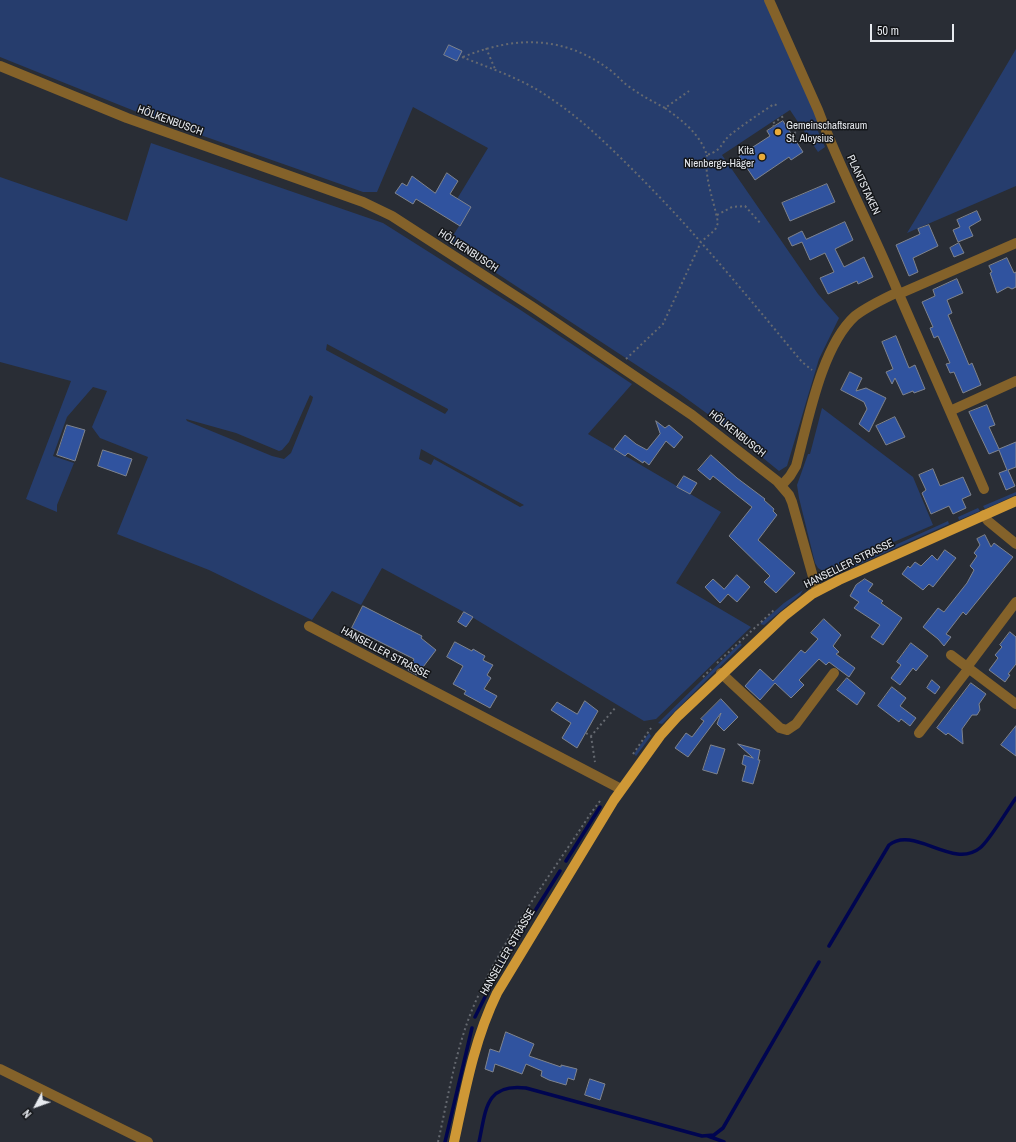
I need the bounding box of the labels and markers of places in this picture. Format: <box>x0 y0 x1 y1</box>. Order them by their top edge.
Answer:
place label: Gemeinschaftsraum St. Aloysius <box>786 119 867 145</box>
marker: Gemeinschaftsraum St. Aloysius <box>773 127 783 137</box>
place label: Kita Nienberge-Häger <box>684 144 754 170</box>
marker: Kita Nienberge-Häger <box>757 152 767 162</box>

